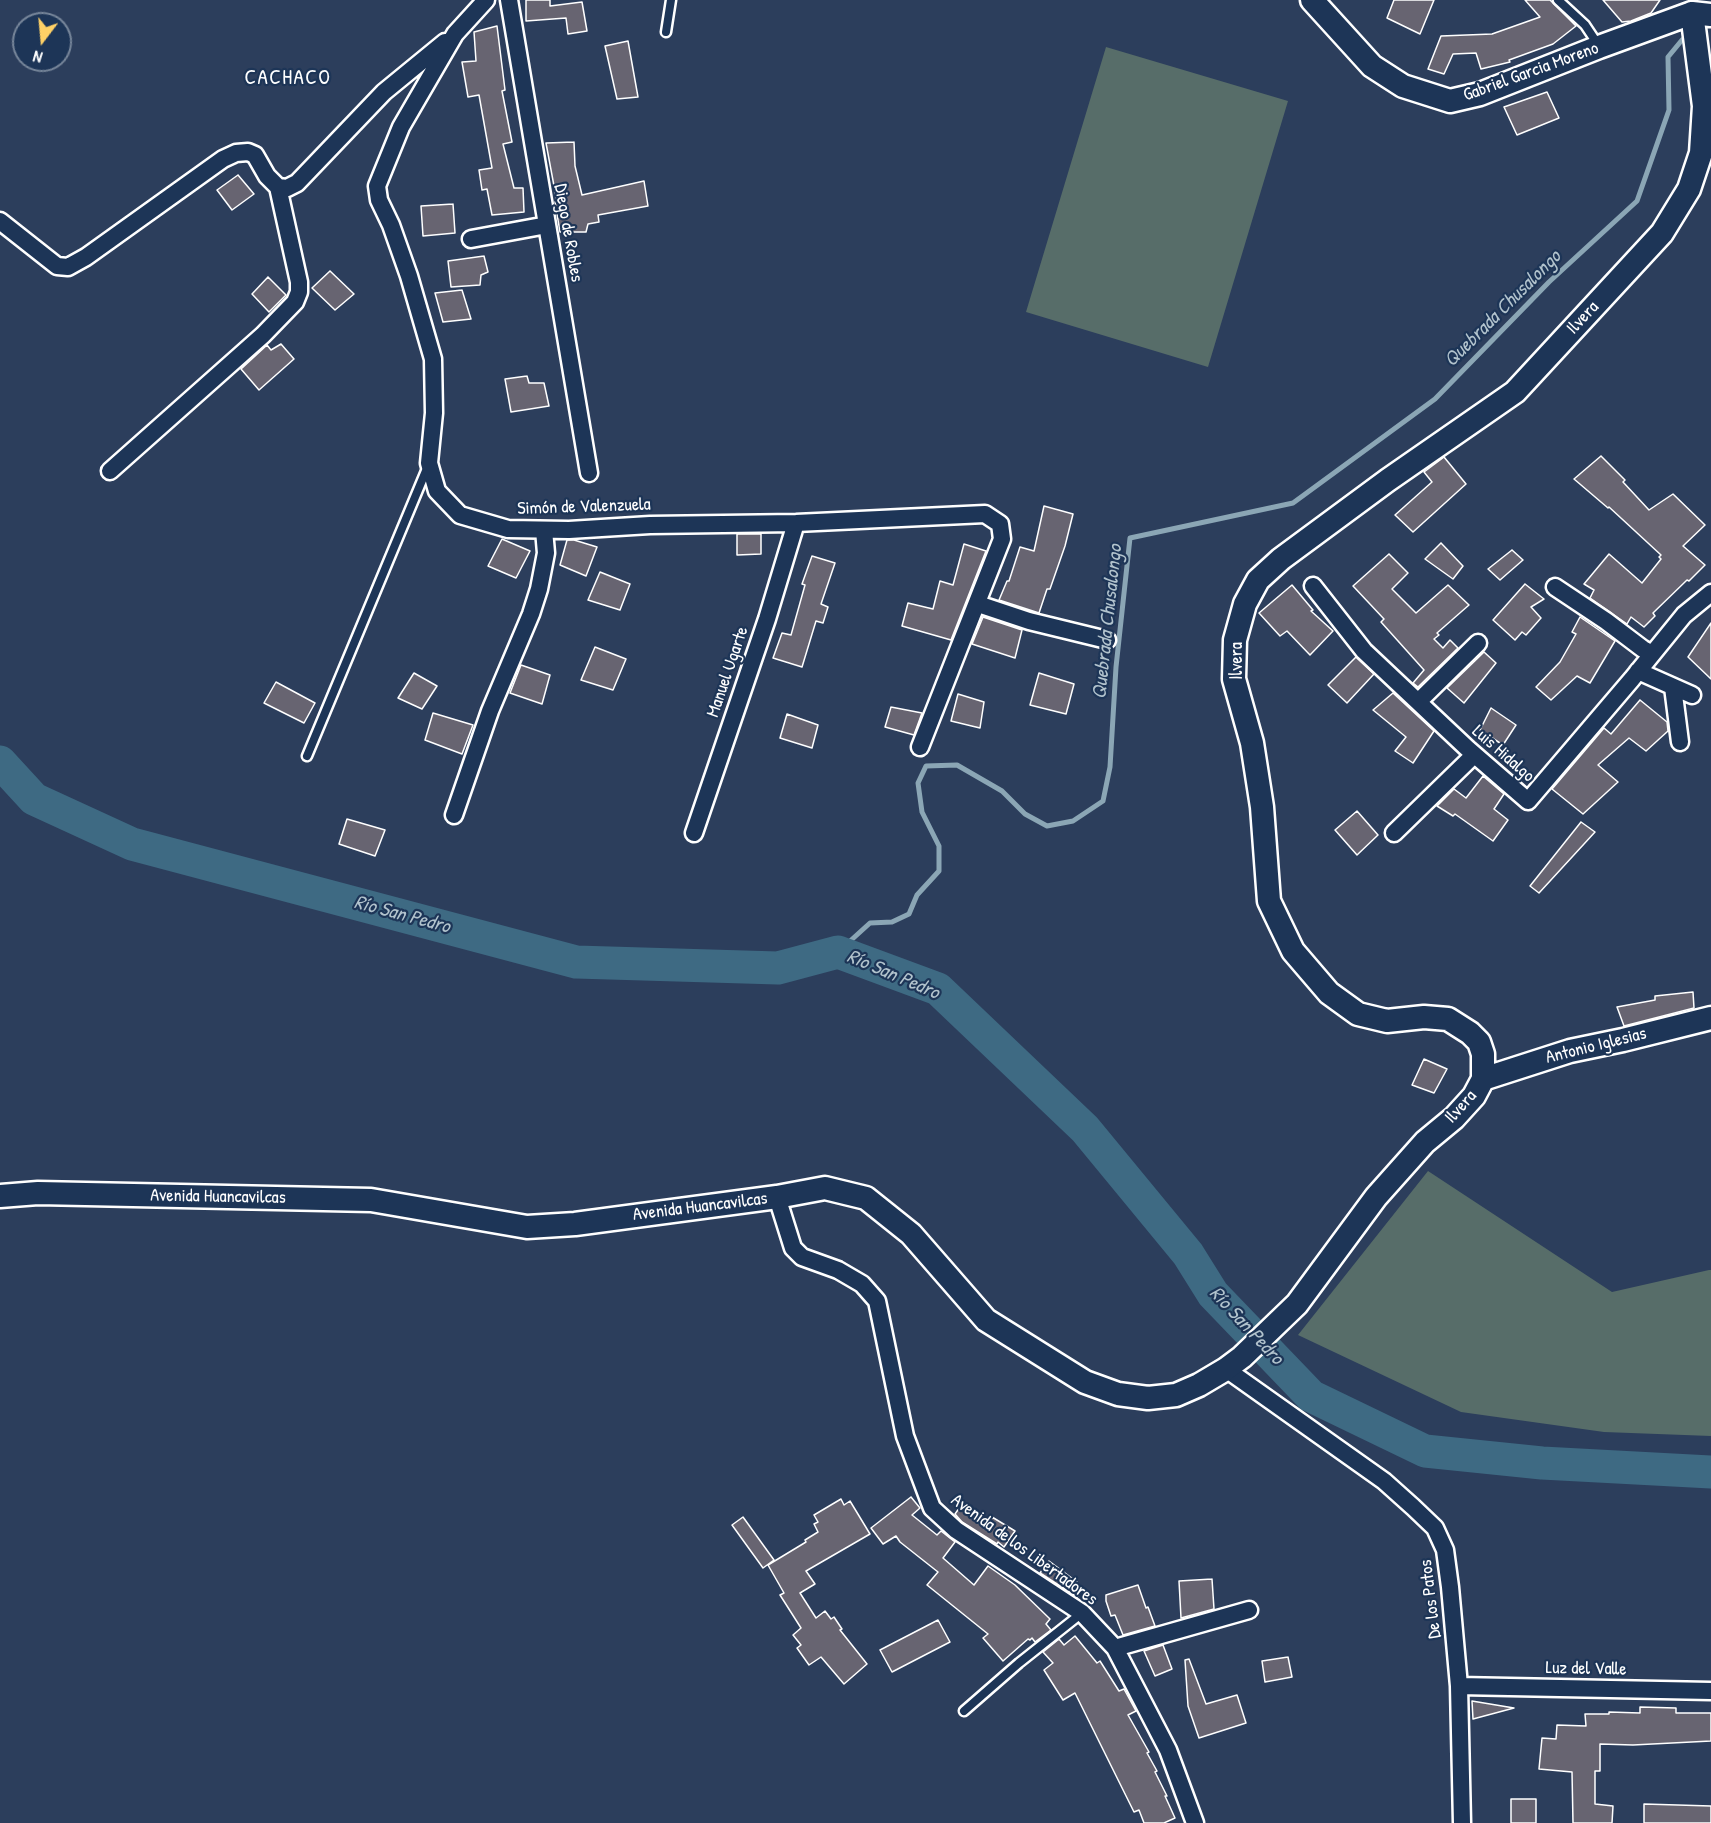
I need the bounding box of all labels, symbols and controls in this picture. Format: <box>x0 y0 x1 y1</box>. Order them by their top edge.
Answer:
north arrow <box>12 12 72 72</box>
street label: Gabriel Garcia Moreno <box>1460 37 1602 107</box>
text: N <box>30 46 45 69</box>
district label: CACHACO <box>244 65 332 91</box>
street label: Diego de Robles <box>549 182 587 284</box>
water label: Quebrada Chusalongo <box>1440 246 1566 372</box>
street label: Ilvera <box>1562 297 1604 339</box>
street label: Simón de Valenzuela <box>517 494 651 520</box>
water label: Quebrada Chusalongo <box>1088 543 1128 701</box>
street label: Manuel Ugarte <box>702 624 754 720</box>
street label: Ilvera <box>1226 642 1248 680</box>
street label: Luis Hidalgo <box>1467 721 1539 787</box>
water label: Río San Pedro <box>352 891 452 939</box>
water label: Río San Pedro <box>843 945 943 1005</box>
street label: Antonio Iglesias <box>1543 1023 1649 1069</box>
street label: Ilvera <box>1440 1086 1482 1128</box>
street label: Avenida Huancavilcas <box>150 1185 286 1209</box>
street label: Avenida Huancavilcas <box>631 1188 769 1226</box>
water label: Río San Pedro <box>1204 1282 1288 1370</box>
street label: Avenida de los Libertadores <box>947 1490 1101 1610</box>
street label: De los Patos <box>1415 1558 1447 1640</box>
street label: Luz del Valle <box>1545 1657 1627 1681</box>

